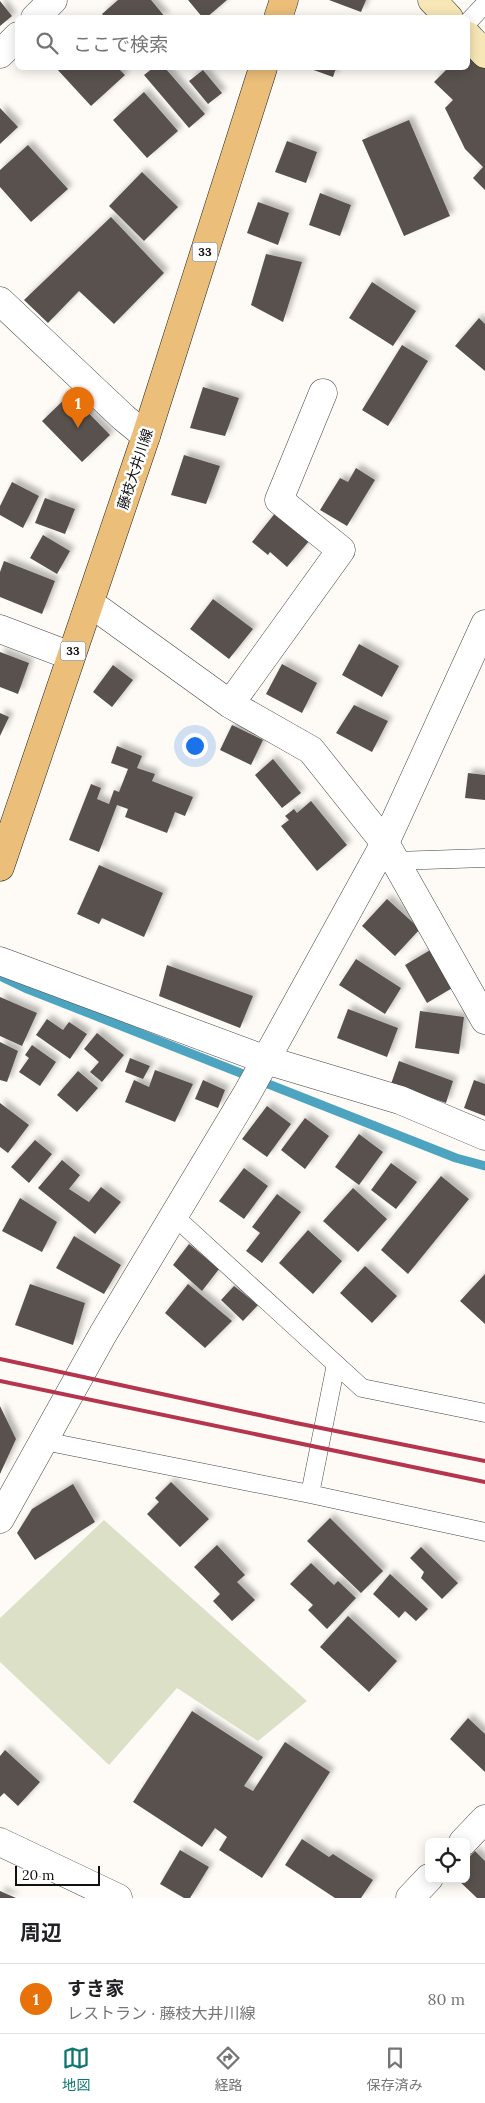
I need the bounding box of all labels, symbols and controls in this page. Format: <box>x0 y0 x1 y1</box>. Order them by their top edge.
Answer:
search box <box>15 15 470 70</box>
icon: search <box>33 29 61 57</box>
text: ここで検索 <box>73 32 168 56</box>
road number: 33 <box>192 242 218 262</box>
pin: 1 <box>62 387 94 428</box>
street label: 藤枝大井川線 <box>113 426 157 512</box>
road number: 33 <box>60 641 86 660</box>
your location <box>182 733 208 759</box>
map controls <box>425 1838 470 1883</box>
button: locate <box>425 1838 470 1883</box>
scale bar <box>15 1863 100 1886</box>
text: 20 m <box>22 1866 54 1884</box>
text: 周辺 <box>20 1919 62 1946</box>
text: すき家 <box>67 1976 124 2000</box>
text: 1 <box>33 1989 39 2009</box>
text: 80 m <box>428 1989 465 2009</box>
text: レストラン · 藤枝大井川線 <box>67 2003 255 2023</box>
tab: 地図 <box>62 2044 90 2094</box>
tab: 経路 <box>214 2044 242 2094</box>
tab: 保存済み <box>367 2044 423 2094</box>

